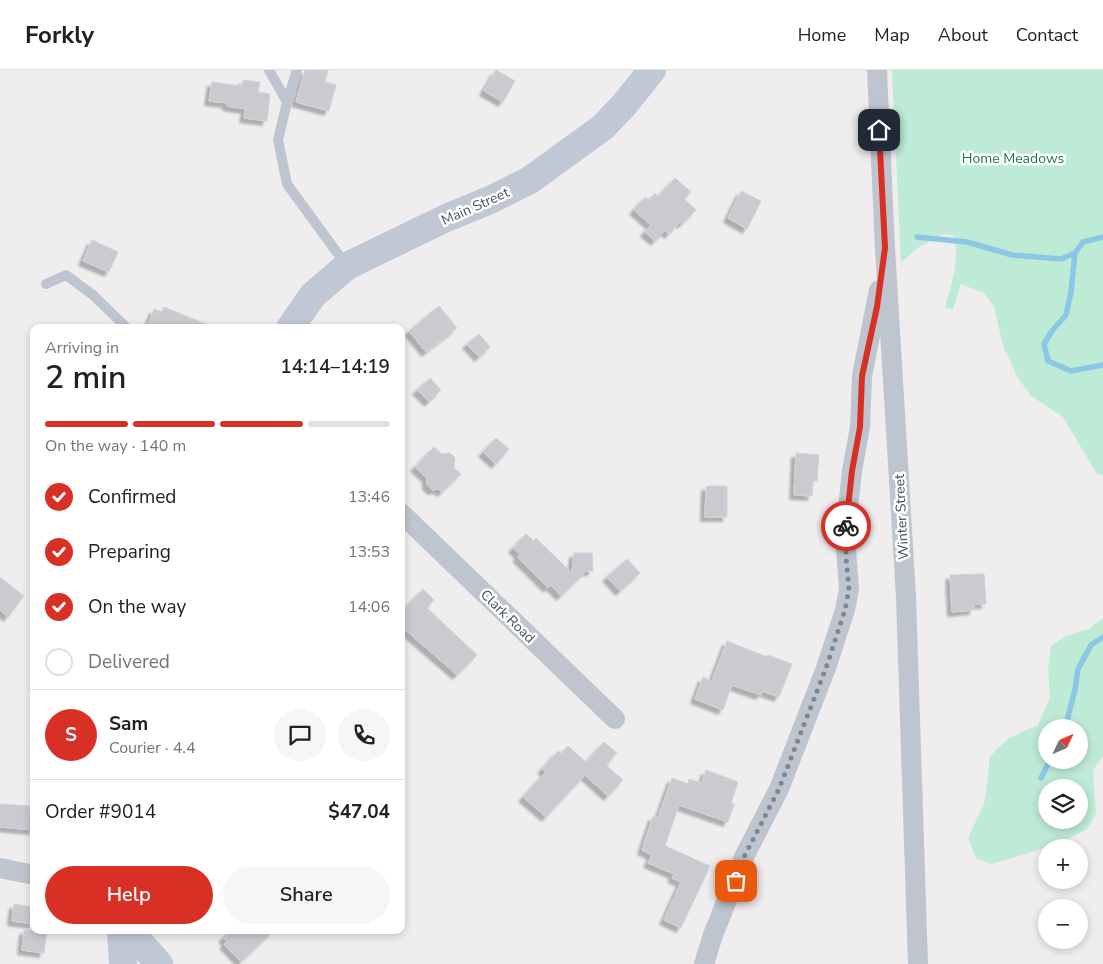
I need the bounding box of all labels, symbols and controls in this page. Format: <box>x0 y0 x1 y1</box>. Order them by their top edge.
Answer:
text: Forkly <box>25 19 94 51</box>
text: Home <box>798 23 846 47</box>
text: Map <box>874 23 910 47</box>
text: About <box>938 23 988 47</box>
text: Contact <box>1016 23 1078 47</box>
pin <box>858 109 900 151</box>
icon: home <box>865 116 893 144</box>
park label: Home Meadows <box>962 149 1065 168</box>
street label: Main Street <box>438 183 512 230</box>
text: Arriving in <box>45 337 119 359</box>
text: 14:14–14:19 <box>280 354 390 380</box>
text: 2 min <box>45 356 127 399</box>
text: On the way · 140 m <box>45 435 186 457</box>
street label: Winter Street <box>890 474 913 560</box>
icon: check <box>45 483 73 511</box>
text: Confirmed <box>88 484 176 510</box>
text: 13:46 <box>348 486 390 508</box>
courier <box>821 501 871 551</box>
icon: bike <box>832 512 860 540</box>
icon: check <box>45 538 73 566</box>
text: Preparing <box>88 539 171 565</box>
text: 13:53 <box>348 541 390 563</box>
street label: Clark Road <box>476 586 539 647</box>
icon: check <box>45 593 73 621</box>
text: On the way <box>88 594 186 620</box>
text: 14:06 <box>348 596 390 618</box>
text: Delivered <box>88 649 170 675</box>
button: chat <box>274 709 326 761</box>
button: phone <box>338 709 390 761</box>
text: Sam <box>109 711 148 737</box>
north arrow <box>1038 719 1088 769</box>
map controls <box>1038 719 1088 949</box>
text: S <box>65 722 77 748</box>
text: Courier · 4.4 <box>109 737 195 759</box>
button: layers <box>1038 779 1088 829</box>
text: Order #9014 <box>45 799 156 825</box>
text: $47.04 <box>328 799 390 825</box>
button: + <box>1038 839 1088 889</box>
pin <box>715 860 757 902</box>
button: Help <box>45 866 213 924</box>
button: Share <box>223 866 390 924</box>
icon: bag <box>722 867 750 895</box>
button: − <box>1038 899 1088 949</box>

